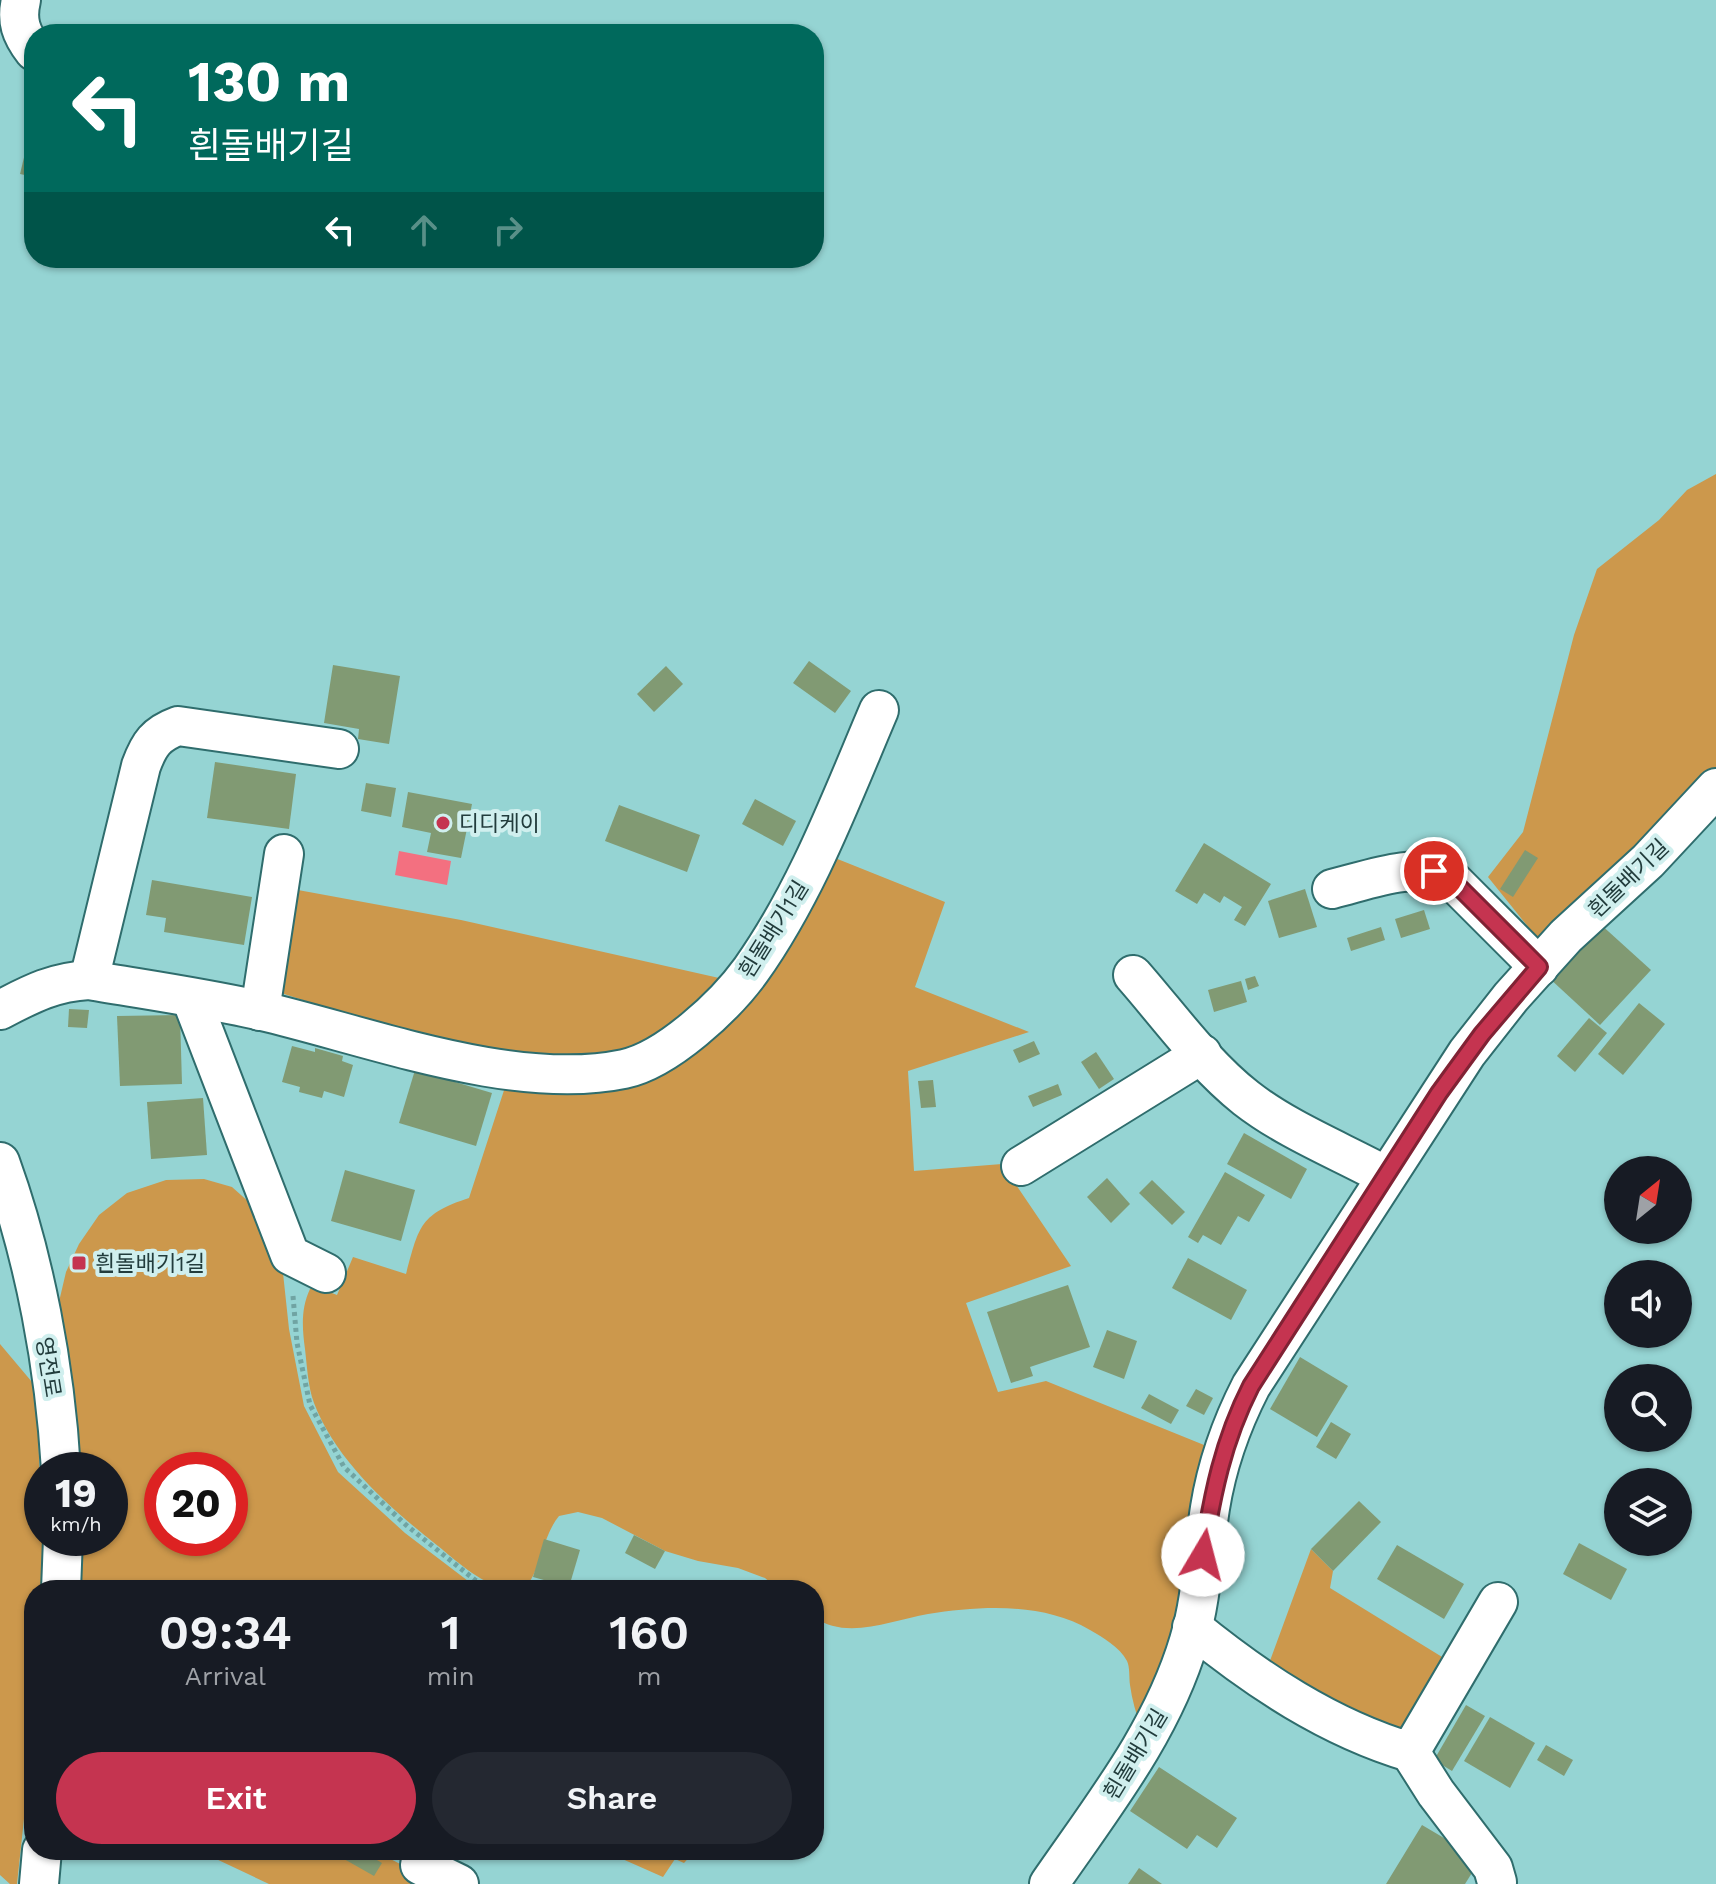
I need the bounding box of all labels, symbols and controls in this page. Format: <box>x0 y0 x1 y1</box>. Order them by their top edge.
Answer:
text: 130 m <box>188 49 350 115</box>
icon: left <box>56 56 160 160</box>
text: 흰돌배기길 <box>188 125 354 167</box>
icon: left <box>318 208 362 252</box>
icon: ahead <box>402 208 446 252</box>
icon: right <box>486 208 530 252</box>
place label: 디디케이 <box>459 811 540 836</box>
marker: 디디케이 <box>434 814 452 832</box>
street label: 흰돌배기길 <box>1583 834 1673 923</box>
pin <box>1400 837 1468 905</box>
icon: arrive <box>1412 849 1456 893</box>
street label: 흰돌배기1길 <box>734 876 813 982</box>
north arrow <box>1604 1156 1692 1244</box>
map controls <box>1604 1156 1692 1556</box>
place label: 흰돌배기1길 <box>95 1251 205 1276</box>
marker: 흰돌배기1길 <box>70 1254 88 1272</box>
button: sound <box>1604 1260 1692 1348</box>
street label: 영전로 <box>31 1335 66 1399</box>
button: search <box>1604 1364 1692 1452</box>
speed limit sign: 20 <box>144 1452 248 1556</box>
button: layers <box>1604 1468 1692 1556</box>
text: 19 <box>55 1470 97 1517</box>
text: km/h <box>50 1512 102 1536</box>
position arrow <box>1161 1513 1245 1597</box>
text: 09:34 <box>159 1604 292 1661</box>
text: 1 <box>441 1604 461 1661</box>
text: 160 <box>609 1604 689 1661</box>
text: Arrival <box>185 1661 266 1691</box>
text: min <box>427 1661 475 1691</box>
text: m <box>637 1661 662 1691</box>
street label: 흰돌배기길 <box>1099 1704 1172 1804</box>
button: Exit <box>56 1752 416 1844</box>
button: Share <box>432 1752 792 1844</box>

